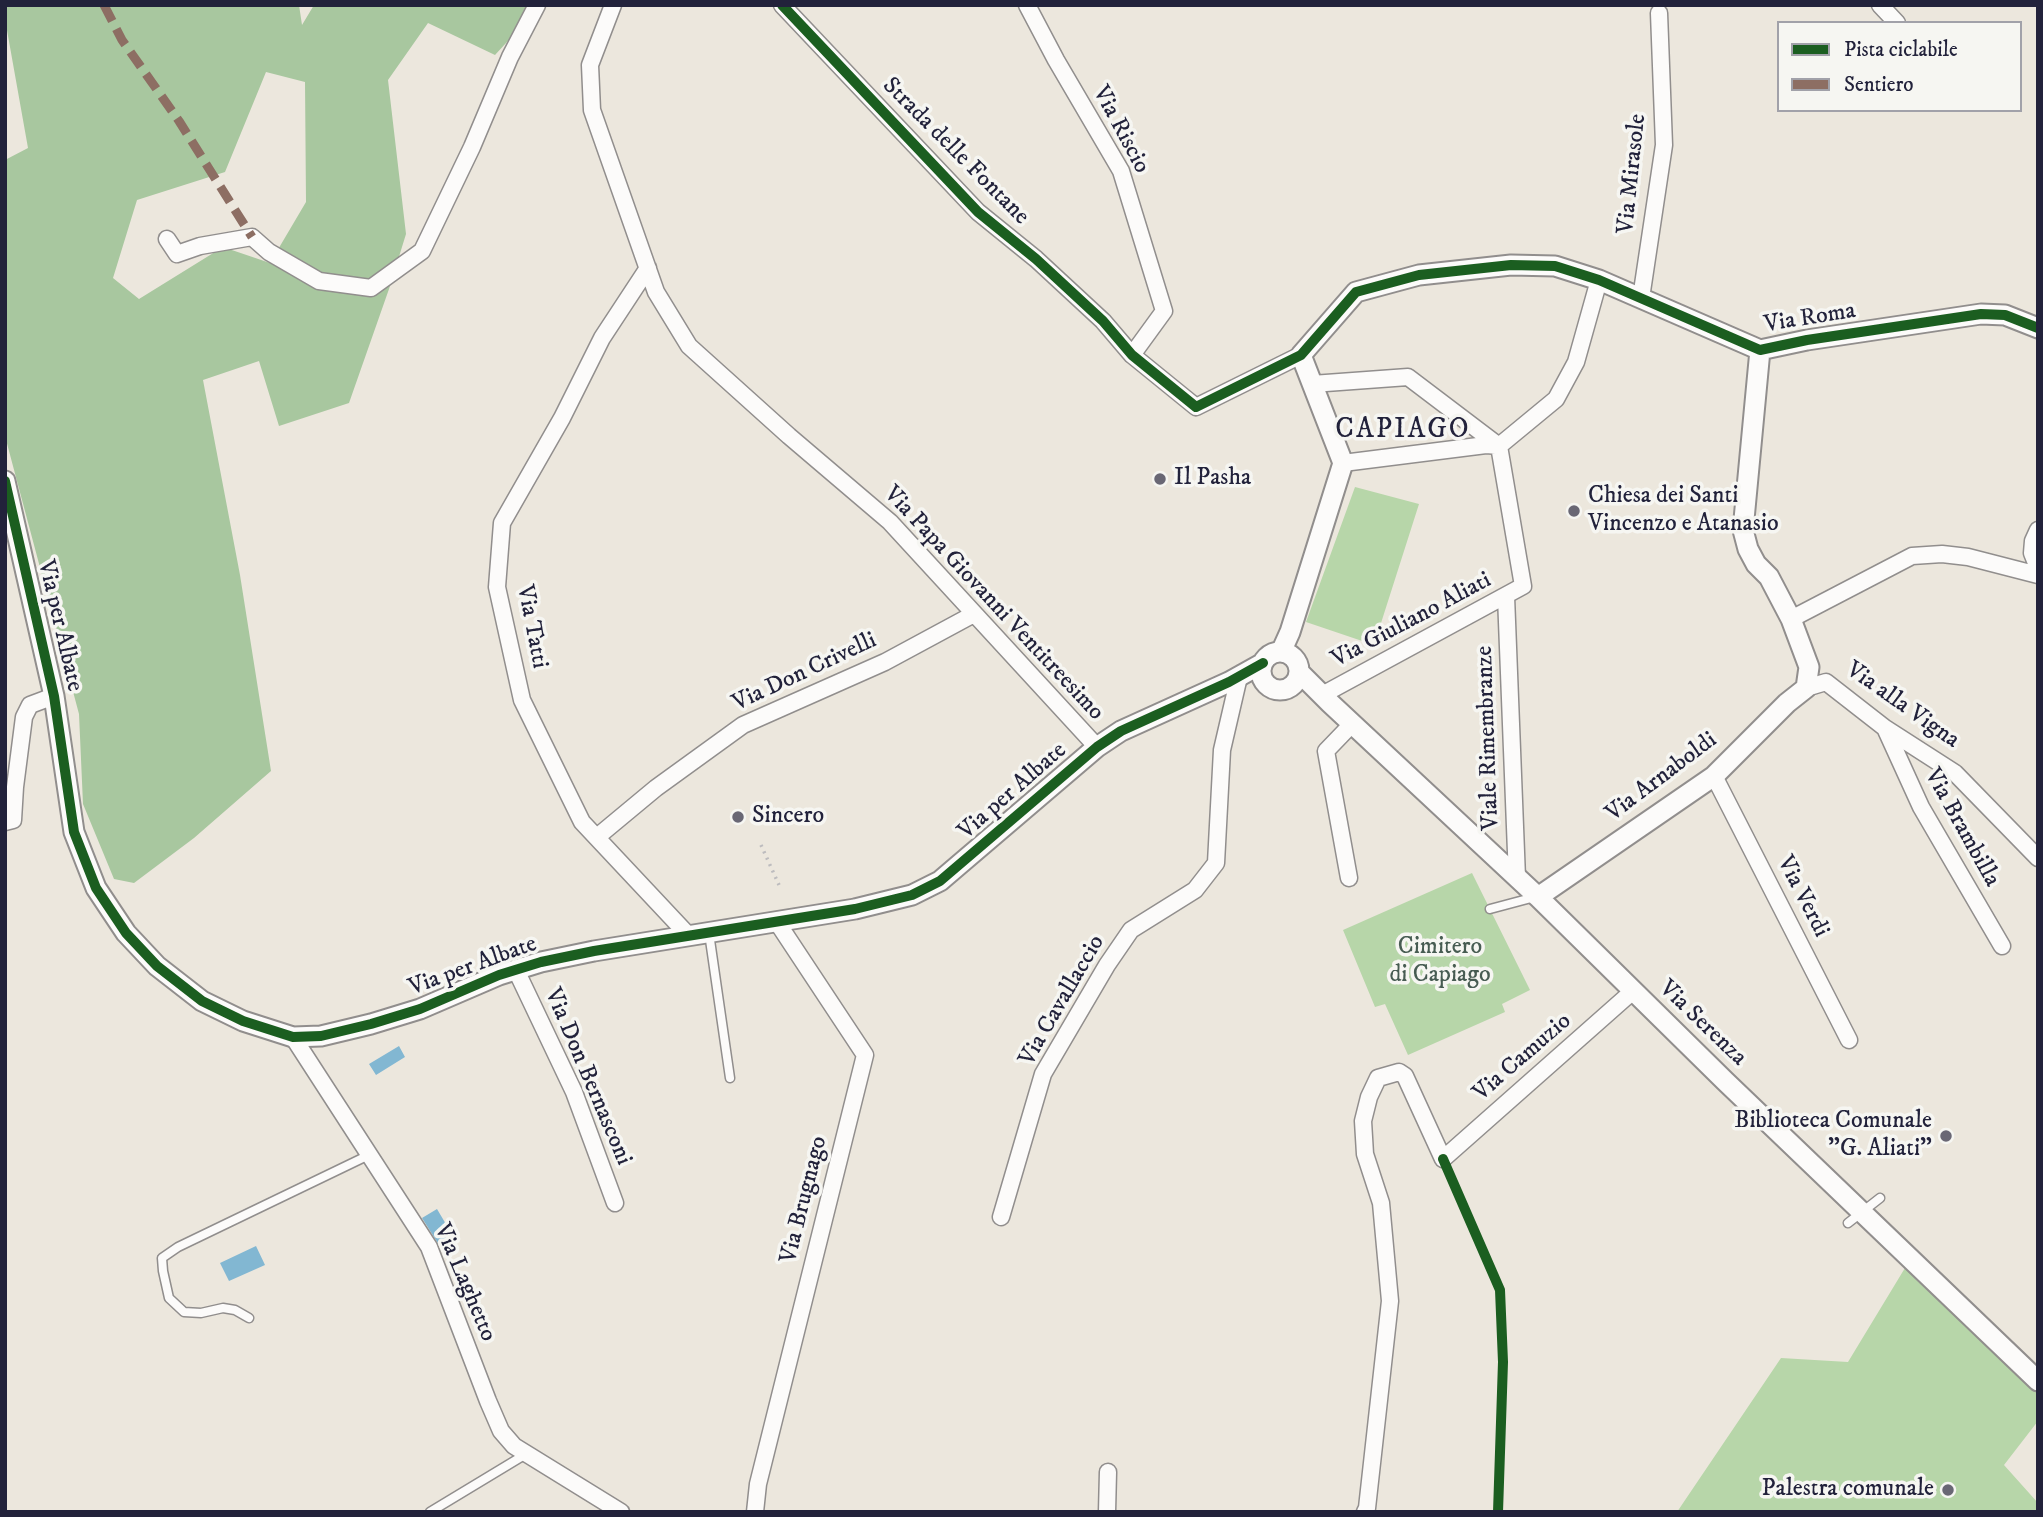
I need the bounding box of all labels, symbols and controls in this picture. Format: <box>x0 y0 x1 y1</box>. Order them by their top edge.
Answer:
legend <box>1777 21 2022 112</box>
text: Pista ciclabile <box>1844 37 1958 63</box>
street label: Strada delle Fontane <box>875 72 1035 232</box>
text: Sentiero <box>1844 72 1913 98</box>
street label: Via Riscio <box>1085 81 1155 179</box>
street label: Via Mirasole <box>1612 113 1654 235</box>
street label: Via Roma <box>1762 298 1858 340</box>
district label: CAPIAGO <box>1336 414 1470 448</box>
place label: Il Pasha <box>1174 465 1251 493</box>
marker: Il Pasha <box>1152 471 1168 487</box>
street label: Via Papa Giovanni Ventitreesimo <box>877 481 1109 727</box>
place label: Chiesa dei Santi Vincenzo e Atanasio <box>1588 483 1779 539</box>
marker: Chiesa dei Santi Vincenzo e Atanasio <box>1566 503 1582 519</box>
street label: Via per Albate <box>30 557 88 695</box>
street label: Via Giuliano Aliati <box>1327 567 1497 675</box>
street label: Via Tatti <box>509 583 553 671</box>
street label: Via Don Crivelli <box>728 627 882 719</box>
street label: Viale Rimembranze <box>1471 645 1507 831</box>
street label: Via alla Vigna <box>1840 656 1964 756</box>
street label: Via Arnaboldi <box>1601 727 1723 829</box>
street label: Via per Albate <box>953 737 1073 847</box>
street label: Via Brambilla <box>1917 764 2005 892</box>
place label: Sincero <box>752 803 824 831</box>
marker: Sincero <box>730 809 746 825</box>
street label: Via Verdi <box>1769 852 1835 942</box>
street label: Via Cavallaccio <box>1014 930 1112 1072</box>
street label: Via per Albate <box>405 931 541 1003</box>
park label: Cimitero di Capiago <box>1389 934 1491 990</box>
street label: Via Serenza <box>1652 975 1752 1073</box>
street label: Via Don Bernasconi <box>537 984 637 1170</box>
street label: Via Camuzio <box>1468 1008 1578 1108</box>
place label: Biblioteca Comunale "G. Aliati" <box>1734 1108 1932 1164</box>
marker: Biblioteca Comunale "G. Aliati" <box>1938 1128 1954 1144</box>
street label: Via Brugnago <box>775 1134 835 1266</box>
street label: Via Laghetto <box>426 1220 502 1346</box>
place label: Palestra comunale <box>1762 1476 1934 1504</box>
marker: Palestra comunale <box>1940 1482 1956 1498</box>

